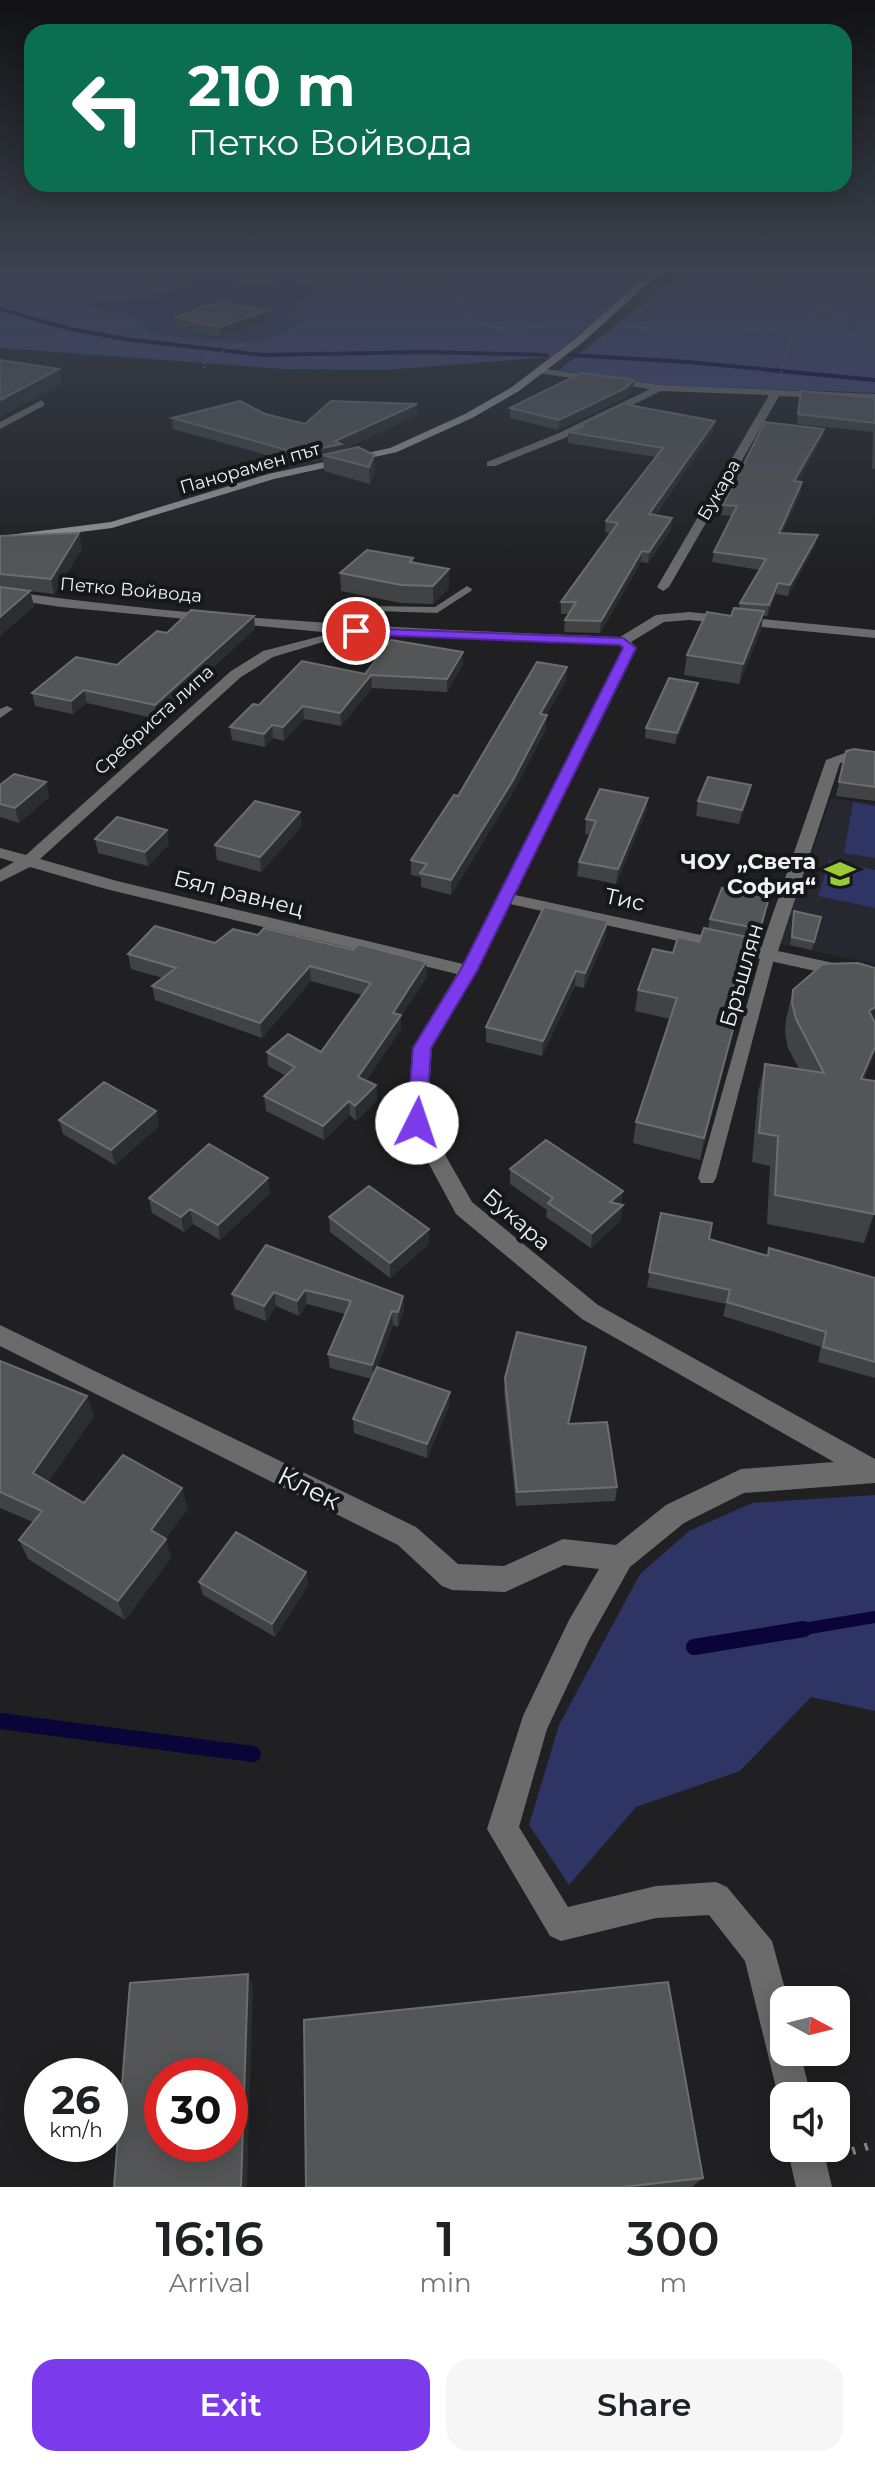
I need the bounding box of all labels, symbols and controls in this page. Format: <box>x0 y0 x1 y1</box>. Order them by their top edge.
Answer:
text: 210 m <box>188 52 356 120</box>
icon: left <box>56 56 160 160</box>
text: Петко Войвода <box>188 120 473 164</box>
street label: Панорамен път <box>177 437 323 499</box>
street label: Букара <box>693 456 745 524</box>
street label: Петко Войвода <box>59 573 203 607</box>
pin <box>322 597 390 665</box>
icon: arrive <box>334 609 378 653</box>
street label: Сребриста липа <box>90 661 218 779</box>
place label: ЧОУ „Света София“ <box>681 848 816 900</box>
school or university icon: ЧОУ „Света София“ <box>823 857 857 891</box>
street label: Бял равнец <box>171 864 307 923</box>
street label: Тис <box>602 882 647 917</box>
street label: Бръшлян <box>714 920 769 1030</box>
position arrow <box>375 1081 459 1165</box>
street label: Букара <box>477 1183 556 1256</box>
street label: Клек <box>273 1459 345 1517</box>
north arrow <box>770 1986 850 2066</box>
map controls <box>770 1986 850 2162</box>
speed limit sign: 30 <box>144 2058 248 2162</box>
text: 26 <box>51 2075 101 2124</box>
button: sound <box>770 2082 850 2162</box>
text: km/h <box>49 2118 103 2142</box>
text: 16:16 <box>155 2210 264 2268</box>
text: 1 <box>436 2210 455 2268</box>
text: 300 <box>627 2210 720 2268</box>
text: Arrival <box>169 2267 251 2299</box>
text: min <box>419 2267 472 2299</box>
text: m <box>659 2267 687 2299</box>
button: Exit <box>32 2359 430 2451</box>
button: Share <box>446 2359 843 2451</box>

